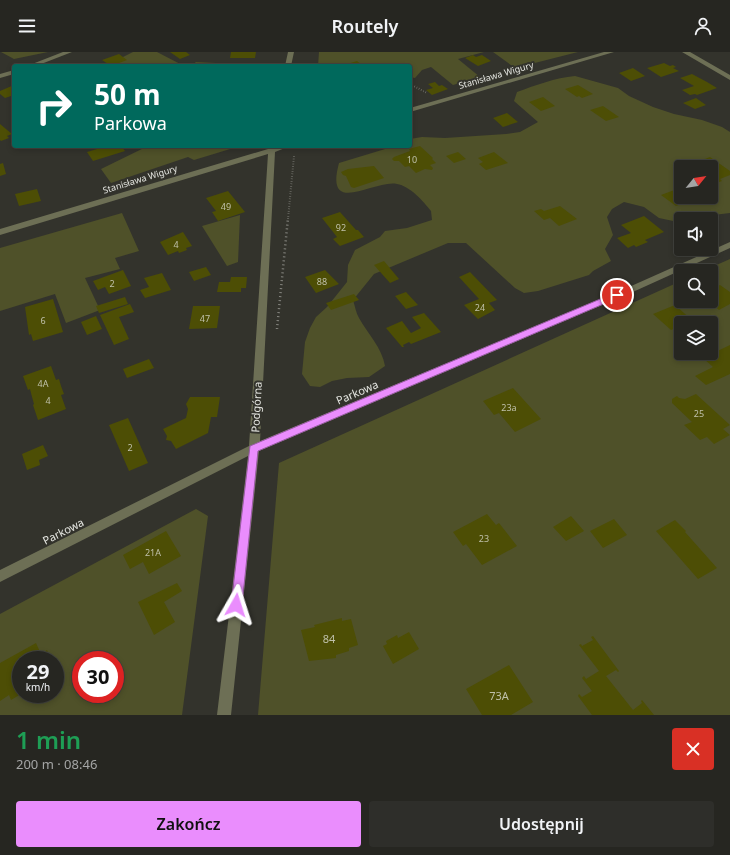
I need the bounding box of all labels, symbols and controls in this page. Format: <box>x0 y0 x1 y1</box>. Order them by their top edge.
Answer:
text: Routely <box>332 14 398 38</box>
icon: menu <box>16 15 38 37</box>
icon: person <box>692 15 714 37</box>
street label: Stanisława Wigury <box>457 58 535 92</box>
text: 50 m <box>94 75 161 113</box>
icon: right <box>28 80 80 132</box>
text: Parkowa <box>94 111 167 135</box>
house number: 10 <box>407 153 417 166</box>
north arrow <box>674 160 718 204</box>
map controls <box>674 160 718 360</box>
street label: Stanisława Wigury <box>101 161 179 197</box>
house number: 49 <box>221 200 231 213</box>
button: sound <box>674 212 718 256</box>
house number: 92 <box>336 221 346 234</box>
house number: 4 <box>173 238 179 251</box>
button: search <box>674 264 718 308</box>
house number: 88 <box>317 275 327 288</box>
house number: 2 <box>109 277 115 290</box>
pin <box>600 278 634 312</box>
icon: arrive <box>606 284 628 306</box>
house number: 24 <box>475 301 485 314</box>
house number: 47 <box>200 312 210 325</box>
house number: 6 <box>40 314 46 327</box>
button: layers <box>674 316 718 360</box>
street label: Parkowa <box>334 376 380 408</box>
house number: 4A <box>38 377 49 390</box>
street label: Podgórna <box>247 381 265 433</box>
house number: 4 <box>45 394 51 407</box>
house number: 23a <box>501 401 517 414</box>
house number: 25 <box>694 407 704 420</box>
house number: 2 <box>127 441 133 454</box>
street label: Parkowa <box>40 514 86 548</box>
house number: 23 <box>479 532 489 545</box>
house number: 21A <box>145 546 161 559</box>
position arrow <box>215 584 257 626</box>
house number: 84 <box>323 631 336 646</box>
speed limit sign: 30 <box>72 651 124 703</box>
text: 29 <box>27 658 49 685</box>
text: km/h <box>26 680 50 694</box>
house number: 73A <box>489 688 510 703</box>
text: 1 min <box>16 723 81 756</box>
button: close <box>672 728 714 770</box>
text: 200 m · 08:46 <box>16 755 97 773</box>
button: Zakończ <box>16 801 361 847</box>
button: Udostępnij <box>369 801 714 847</box>

